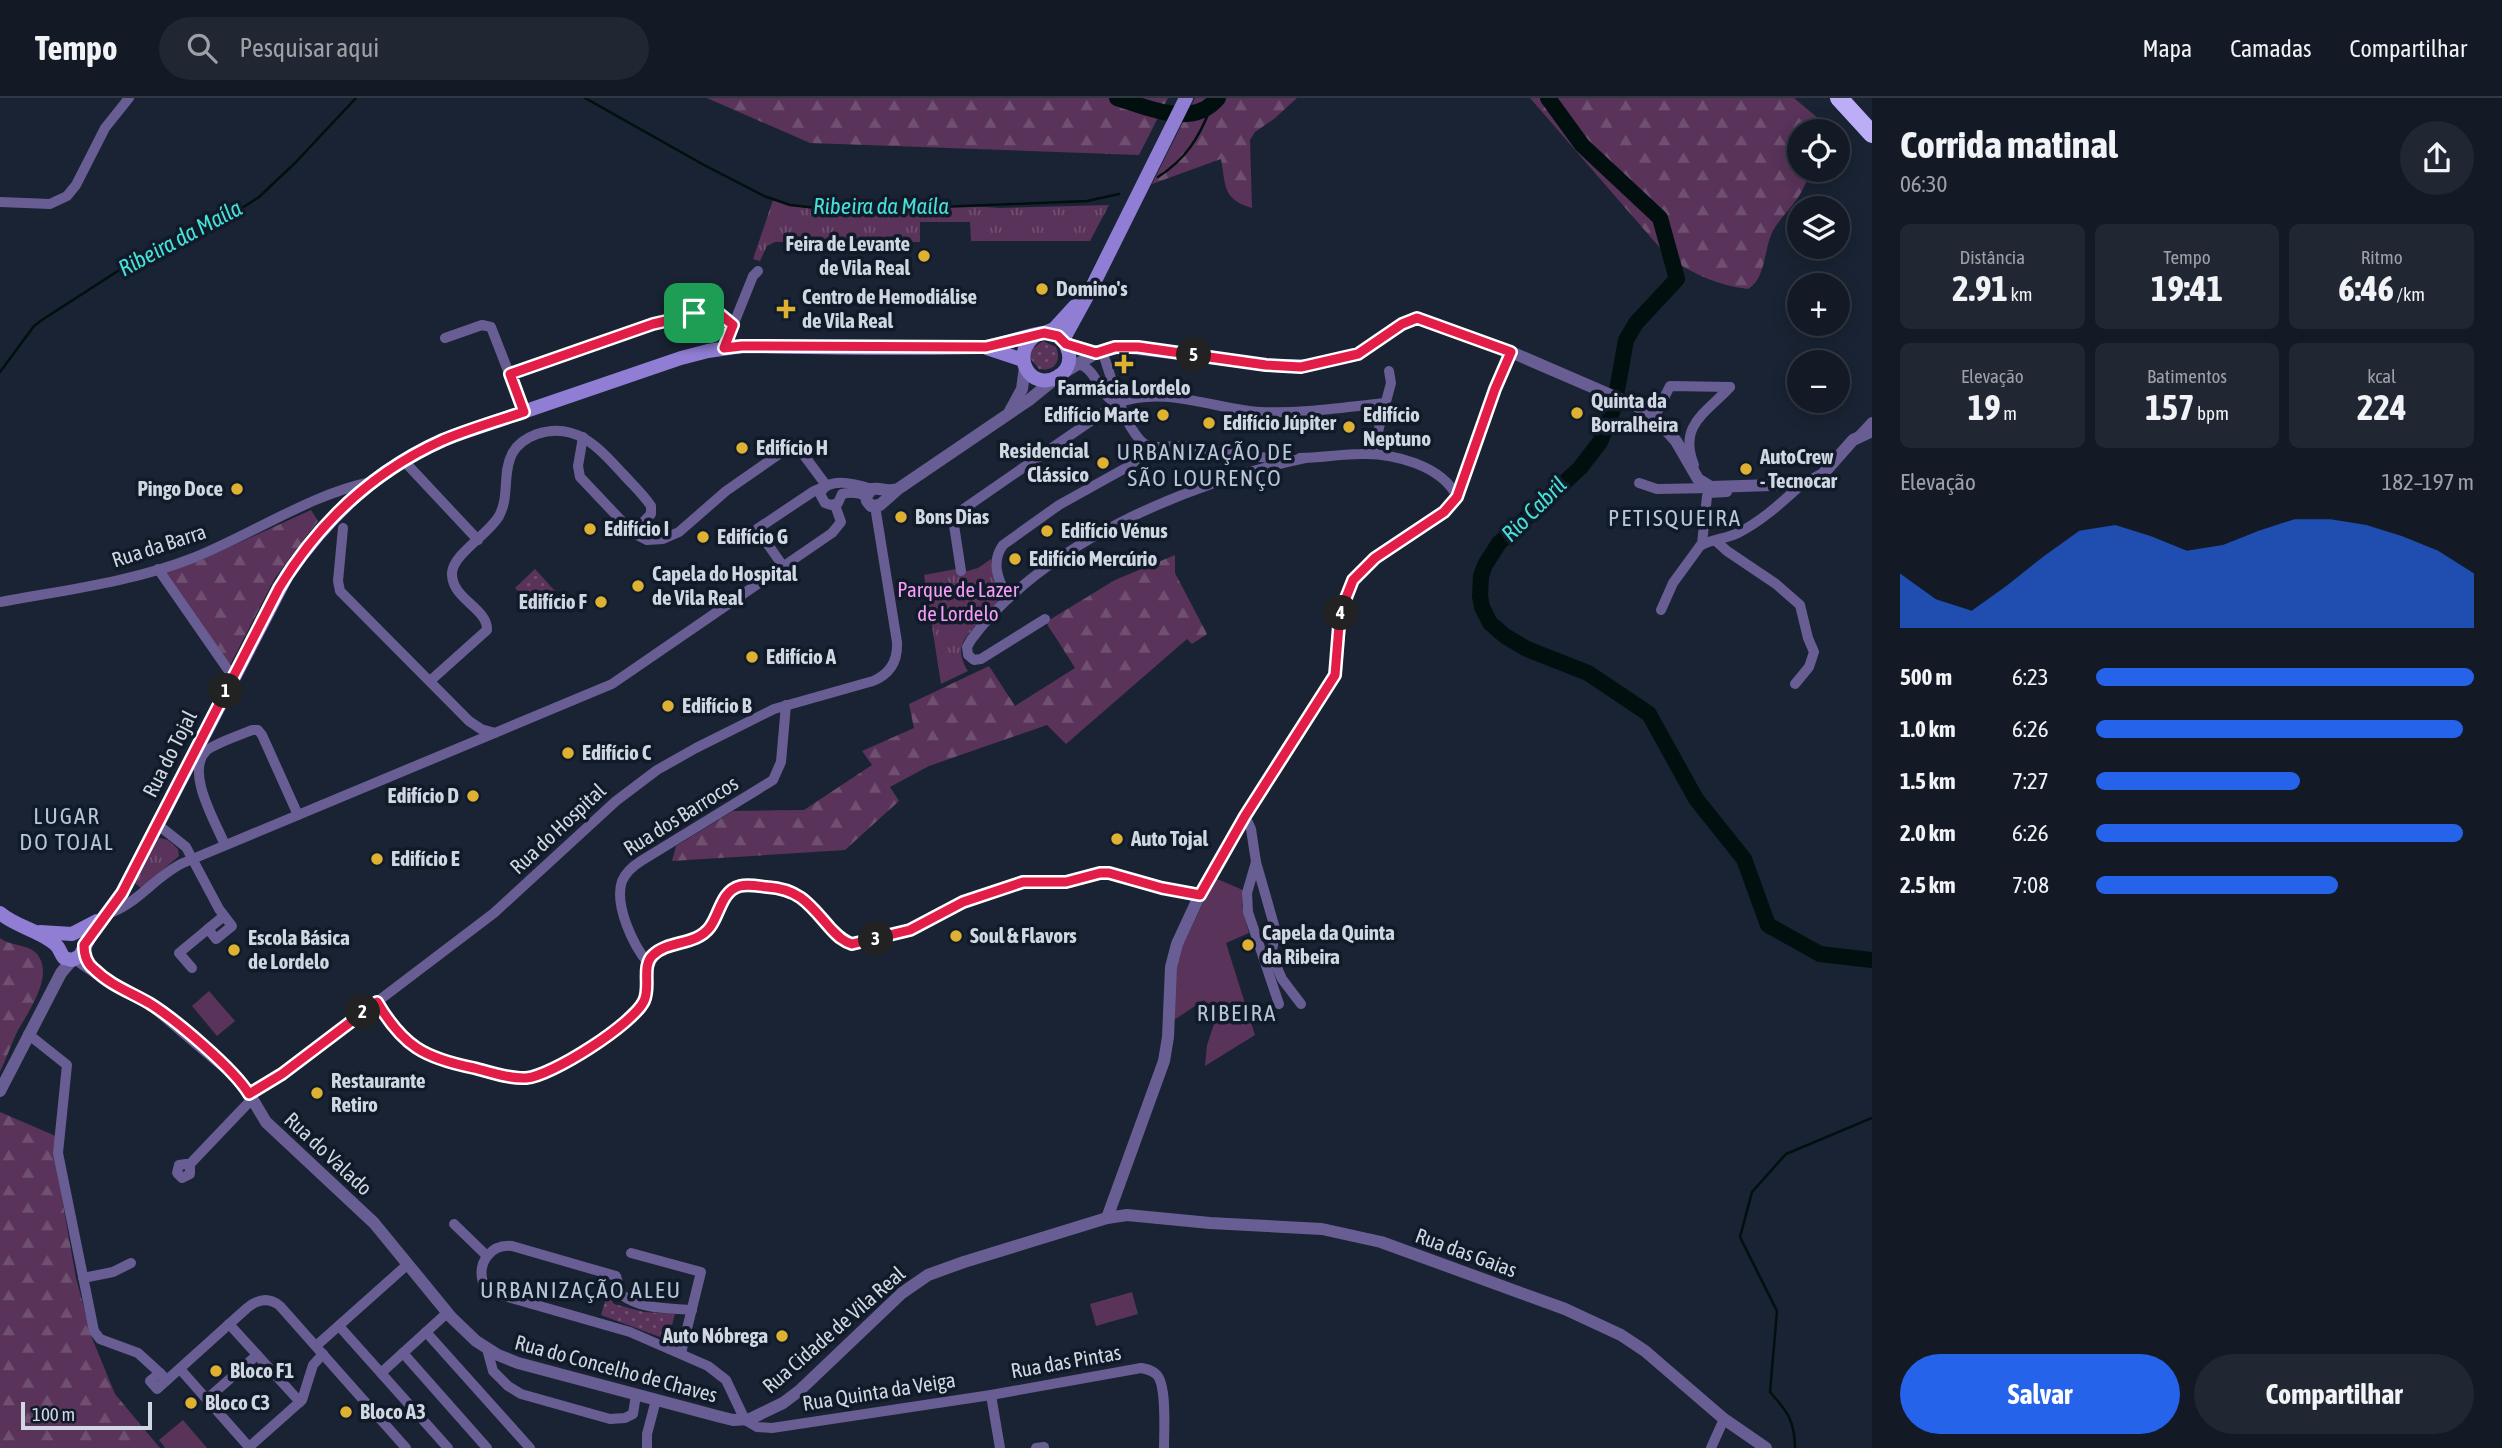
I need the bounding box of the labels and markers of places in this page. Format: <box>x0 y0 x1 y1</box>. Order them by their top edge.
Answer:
place label: Feira de Levante de Vila Real <box>786 231 910 279</box>
marker: Feira de Levante de Vila Real <box>916 248 932 264</box>
place label: Domino's <box>1056 276 1128 300</box>
marker: Domino's <box>1034 281 1050 297</box>
pin <box>664 283 724 343</box>
place label: Centro de Hemodiálise de Vila Real <box>802 284 977 332</box>
marker: Centro de Hemodiálise de Vila Real <box>776 299 796 319</box>
pin: 5 <box>1176 338 1212 372</box>
marker: Farmácia Lordelo <box>1116 356 1132 372</box>
place label: Farmácia Lordelo <box>1057 375 1191 399</box>
place label: Quinta da Borralheira <box>1591 388 1678 436</box>
place label: Edifício Marte <box>1044 402 1149 426</box>
place label: Edifício Neptuno <box>1363 402 1431 450</box>
marker: Quinta da Borralheira <box>1569 405 1585 421</box>
marker: Edifício Marte <box>1155 407 1171 423</box>
place label: Edifício Júpiter <box>1223 410 1337 434</box>
marker: Edifício Júpiter <box>1201 415 1217 431</box>
marker: Edifício Neptuno <box>1341 419 1357 435</box>
place label: Edifício H <box>756 435 828 459</box>
place label: Residencial Clássico <box>999 438 1089 486</box>
marker: Edifício H <box>734 440 750 456</box>
place label: AutoCrew - Tecnocar <box>1759 444 1838 492</box>
marker: Residencial Clássico <box>1095 455 1111 471</box>
marker: AutoCrew - Tecnocar <box>1738 461 1754 477</box>
place label: Pingo Doce <box>138 476 223 500</box>
marker: Pingo Doce <box>229 481 245 497</box>
place label: Bons Dias <box>915 504 990 528</box>
marker: Bons Dias <box>893 509 909 525</box>
place label: Edifício I <box>604 516 669 540</box>
place label: Edifício Vénus <box>1061 518 1168 542</box>
marker: Edifício I <box>582 521 598 537</box>
marker: Edifício Vénus <box>1039 523 1055 539</box>
place label: Edifício G <box>717 524 788 548</box>
marker: Edifício G <box>695 529 711 545</box>
place label: Edifício Mercúrio <box>1029 546 1157 570</box>
marker: Edifício Mercúrio <box>1007 551 1023 567</box>
place label: Capela do Hospital de Vila Real <box>652 561 798 609</box>
marker: Capela do Hospital de Vila Real <box>630 578 646 594</box>
place label: Edifício F <box>519 589 588 613</box>
marker: Edifício F <box>593 594 609 610</box>
pin: 4 <box>1324 596 1358 630</box>
place label: Edifício A <box>766 644 837 668</box>
marker: Edifício A <box>744 649 760 665</box>
pin: 1 <box>208 674 244 708</box>
place label: Edifício B <box>682 693 752 717</box>
marker: Edifício B <box>660 698 676 714</box>
place label: Edifício C <box>582 740 652 764</box>
marker: Edifício C <box>560 745 576 761</box>
place label: Edifício D <box>388 783 459 807</box>
marker: Edifício D <box>465 788 481 804</box>
place label: Auto Tojal <box>1130 826 1208 850</box>
marker: Auto Tojal <box>1109 831 1125 847</box>
place label: Edifício E <box>391 846 460 870</box>
marker: Edifício E <box>369 851 385 867</box>
place label: Capela da Quinta da Ribeira <box>1262 920 1395 968</box>
pin: 3 <box>858 922 894 956</box>
place label: Soul & Flavors <box>970 923 1077 947</box>
place label: Escola Básica de Lordelo <box>248 925 350 973</box>
marker: Soul & Flavors <box>948 928 964 944</box>
marker: Capela da Quinta da Ribeira <box>1240 937 1256 953</box>
marker: Escola Básica de Lordelo <box>226 942 242 958</box>
pin: 2 <box>346 995 380 1030</box>
place label: Restaurante Retiro <box>331 1068 426 1116</box>
marker: Restaurante Retiro <box>309 1085 325 1101</box>
place label: Auto Nóbrega <box>662 1323 768 1347</box>
marker: Auto Nóbrega <box>774 1328 790 1344</box>
place label: Bloco F1 <box>230 1358 294 1382</box>
marker: Bloco F1 <box>208 1363 224 1379</box>
place label: Bloco C3 <box>205 1390 270 1414</box>
marker: Bloco C3 <box>183 1395 199 1411</box>
place label: Bloco A3 <box>360 1399 426 1423</box>
marker: Bloco A3 <box>338 1404 354 1420</box>

